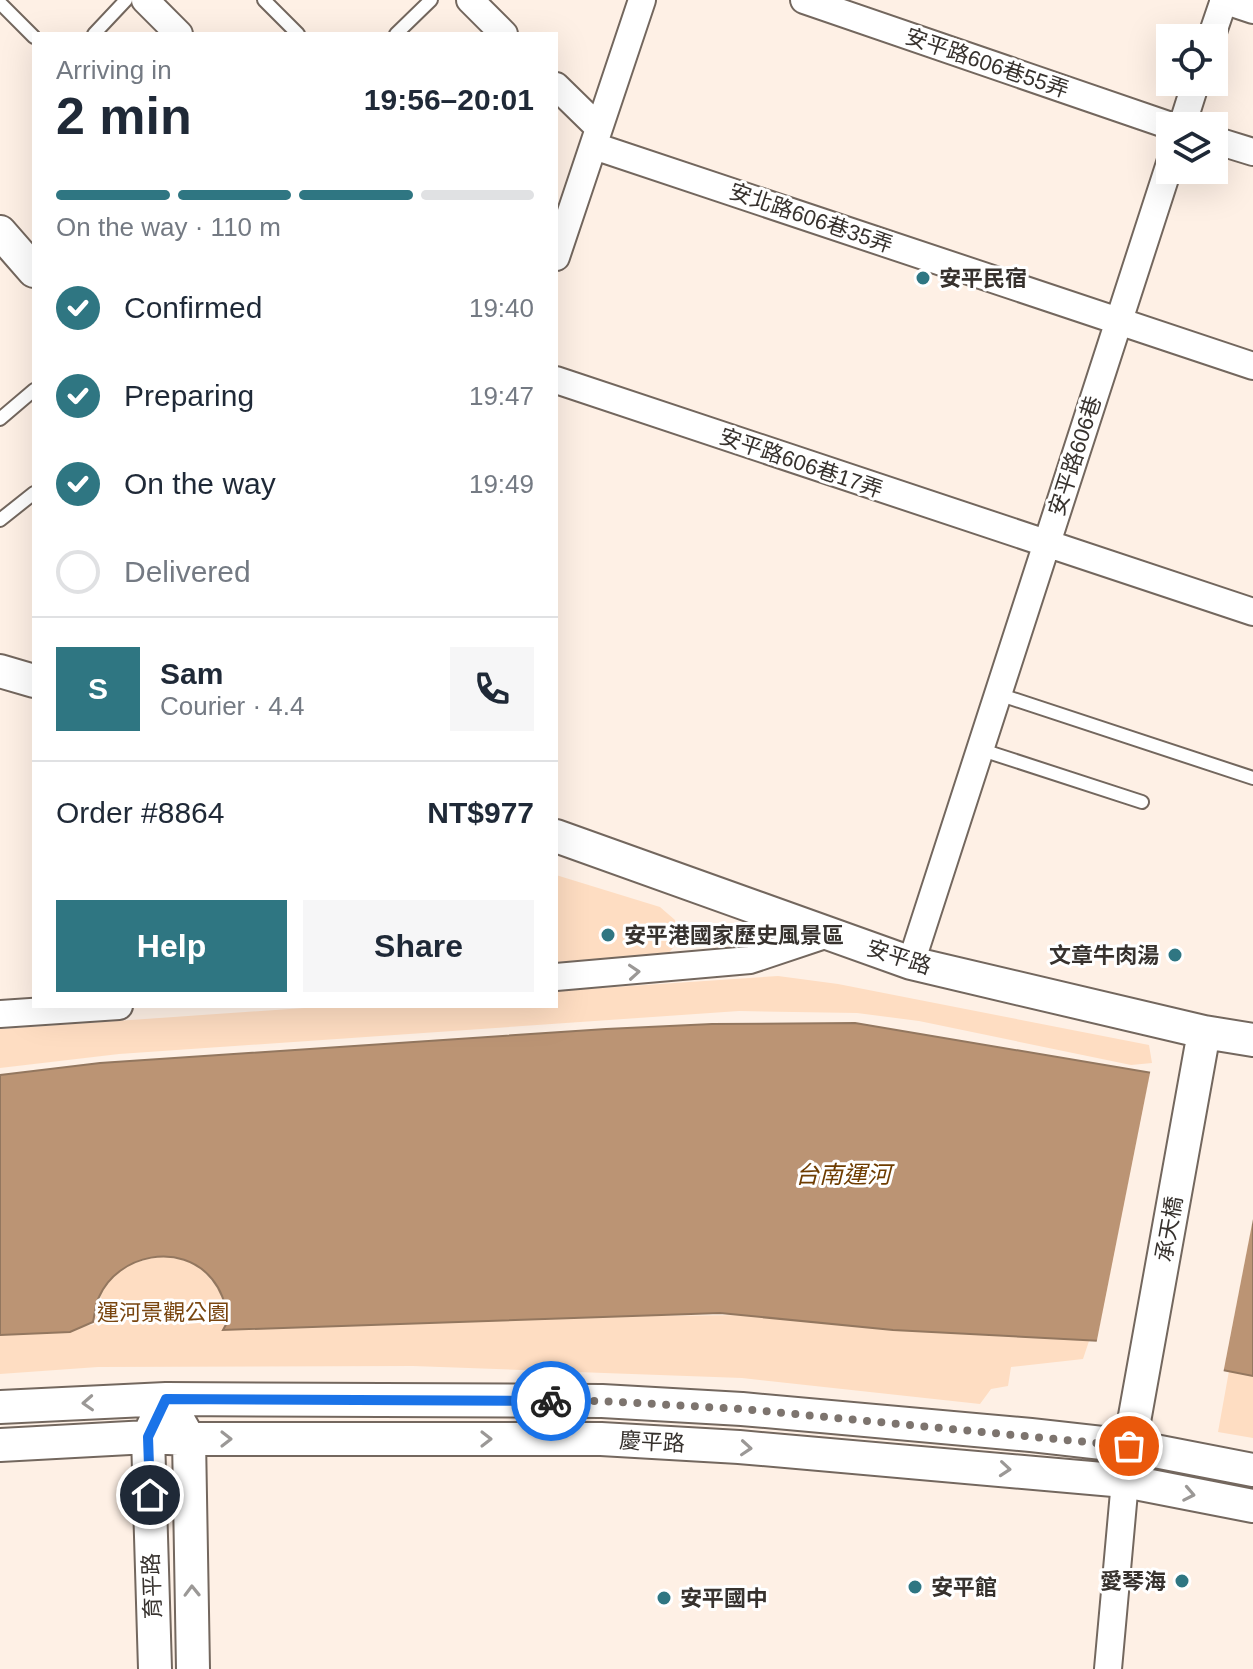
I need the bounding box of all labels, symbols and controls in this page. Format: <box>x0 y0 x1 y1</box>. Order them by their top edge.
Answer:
street label: 安平路606巷55弄 <box>902 23 1072 103</box>
map controls <box>1156 24 1228 184</box>
button: locate <box>1156 24 1228 96</box>
text: Arriving in <box>56 55 172 85</box>
text: 19:56–20:01 <box>364 83 534 116</box>
text: 2 min <box>56 87 192 145</box>
button: layers <box>1156 112 1228 184</box>
street label: 安北路606巷35弄 <box>726 178 896 258</box>
text: On the way · 110 m <box>56 212 281 242</box>
place label: 安平民宿 <box>939 266 1027 291</box>
marker: 安平民宿 <box>914 269 932 287</box>
icon: check <box>56 286 100 330</box>
text: Confirmed <box>124 291 262 324</box>
text: 19:40 <box>469 293 534 323</box>
icon: check <box>56 374 100 418</box>
text: Preparing <box>124 379 254 412</box>
text: 19:47 <box>469 381 534 411</box>
street label: 安平路606巷 <box>1044 393 1106 519</box>
street label: 安平路606巷17弄 <box>716 423 886 503</box>
icon: check <box>56 462 100 506</box>
text: On the way <box>124 467 276 500</box>
text: 19:49 <box>469 469 534 499</box>
text: Delivered <box>124 555 251 588</box>
button: phone <box>450 647 534 731</box>
text: Sam <box>160 657 223 690</box>
text: S <box>88 672 108 705</box>
text: Courier · 4.4 <box>160 691 305 721</box>
text: Order #8864 <box>56 796 224 829</box>
text: NT$977 <box>427 796 534 829</box>
button: Help <box>56 900 287 992</box>
button: Share <box>303 900 534 992</box>
place label: 安平港國家歷史風景區 <box>624 923 844 948</box>
marker: 安平港國家歷史風景區 <box>599 926 617 944</box>
street label: 安平路 <box>864 935 934 979</box>
place label: 文章牛肉湯 <box>1049 943 1159 968</box>
marker: 文章牛肉湯 <box>1166 946 1184 964</box>
one-way arrow <box>628 964 641 981</box>
water label: 台南運河 <box>795 1161 895 1188</box>
street label: 承天橋 <box>1151 1194 1187 1264</box>
park label: 運河景觀公園 <box>97 1300 229 1325</box>
courier <box>511 1361 591 1441</box>
icon: bike <box>529 1379 573 1423</box>
one-way arrow <box>81 1394 94 1411</box>
pin <box>1095 1412 1163 1480</box>
icon: bag <box>1107 1424 1151 1468</box>
street label: 慶平路 <box>618 1428 686 1456</box>
one-way arrow <box>220 1430 233 1448</box>
one-way arrow <box>480 1430 493 1448</box>
one-way arrow <box>739 1439 752 1456</box>
one-way arrow <box>999 1460 1012 1477</box>
pin <box>116 1461 184 1529</box>
icon: home <box>128 1473 172 1517</box>
one-way arrow <box>1182 1484 1196 1501</box>
street label: 育平路 <box>138 1553 166 1619</box>
place label: 愛琴海 <box>1100 1569 1166 1594</box>
marker: 愛琴海 <box>1173 1572 1191 1590</box>
place label: 安平館 <box>931 1575 997 1600</box>
marker: 安平館 <box>906 1578 924 1596</box>
one-way arrow <box>183 1584 201 1597</box>
place label: 安平國中 <box>680 1586 768 1611</box>
marker: 安平國中 <box>655 1589 673 1607</box>

